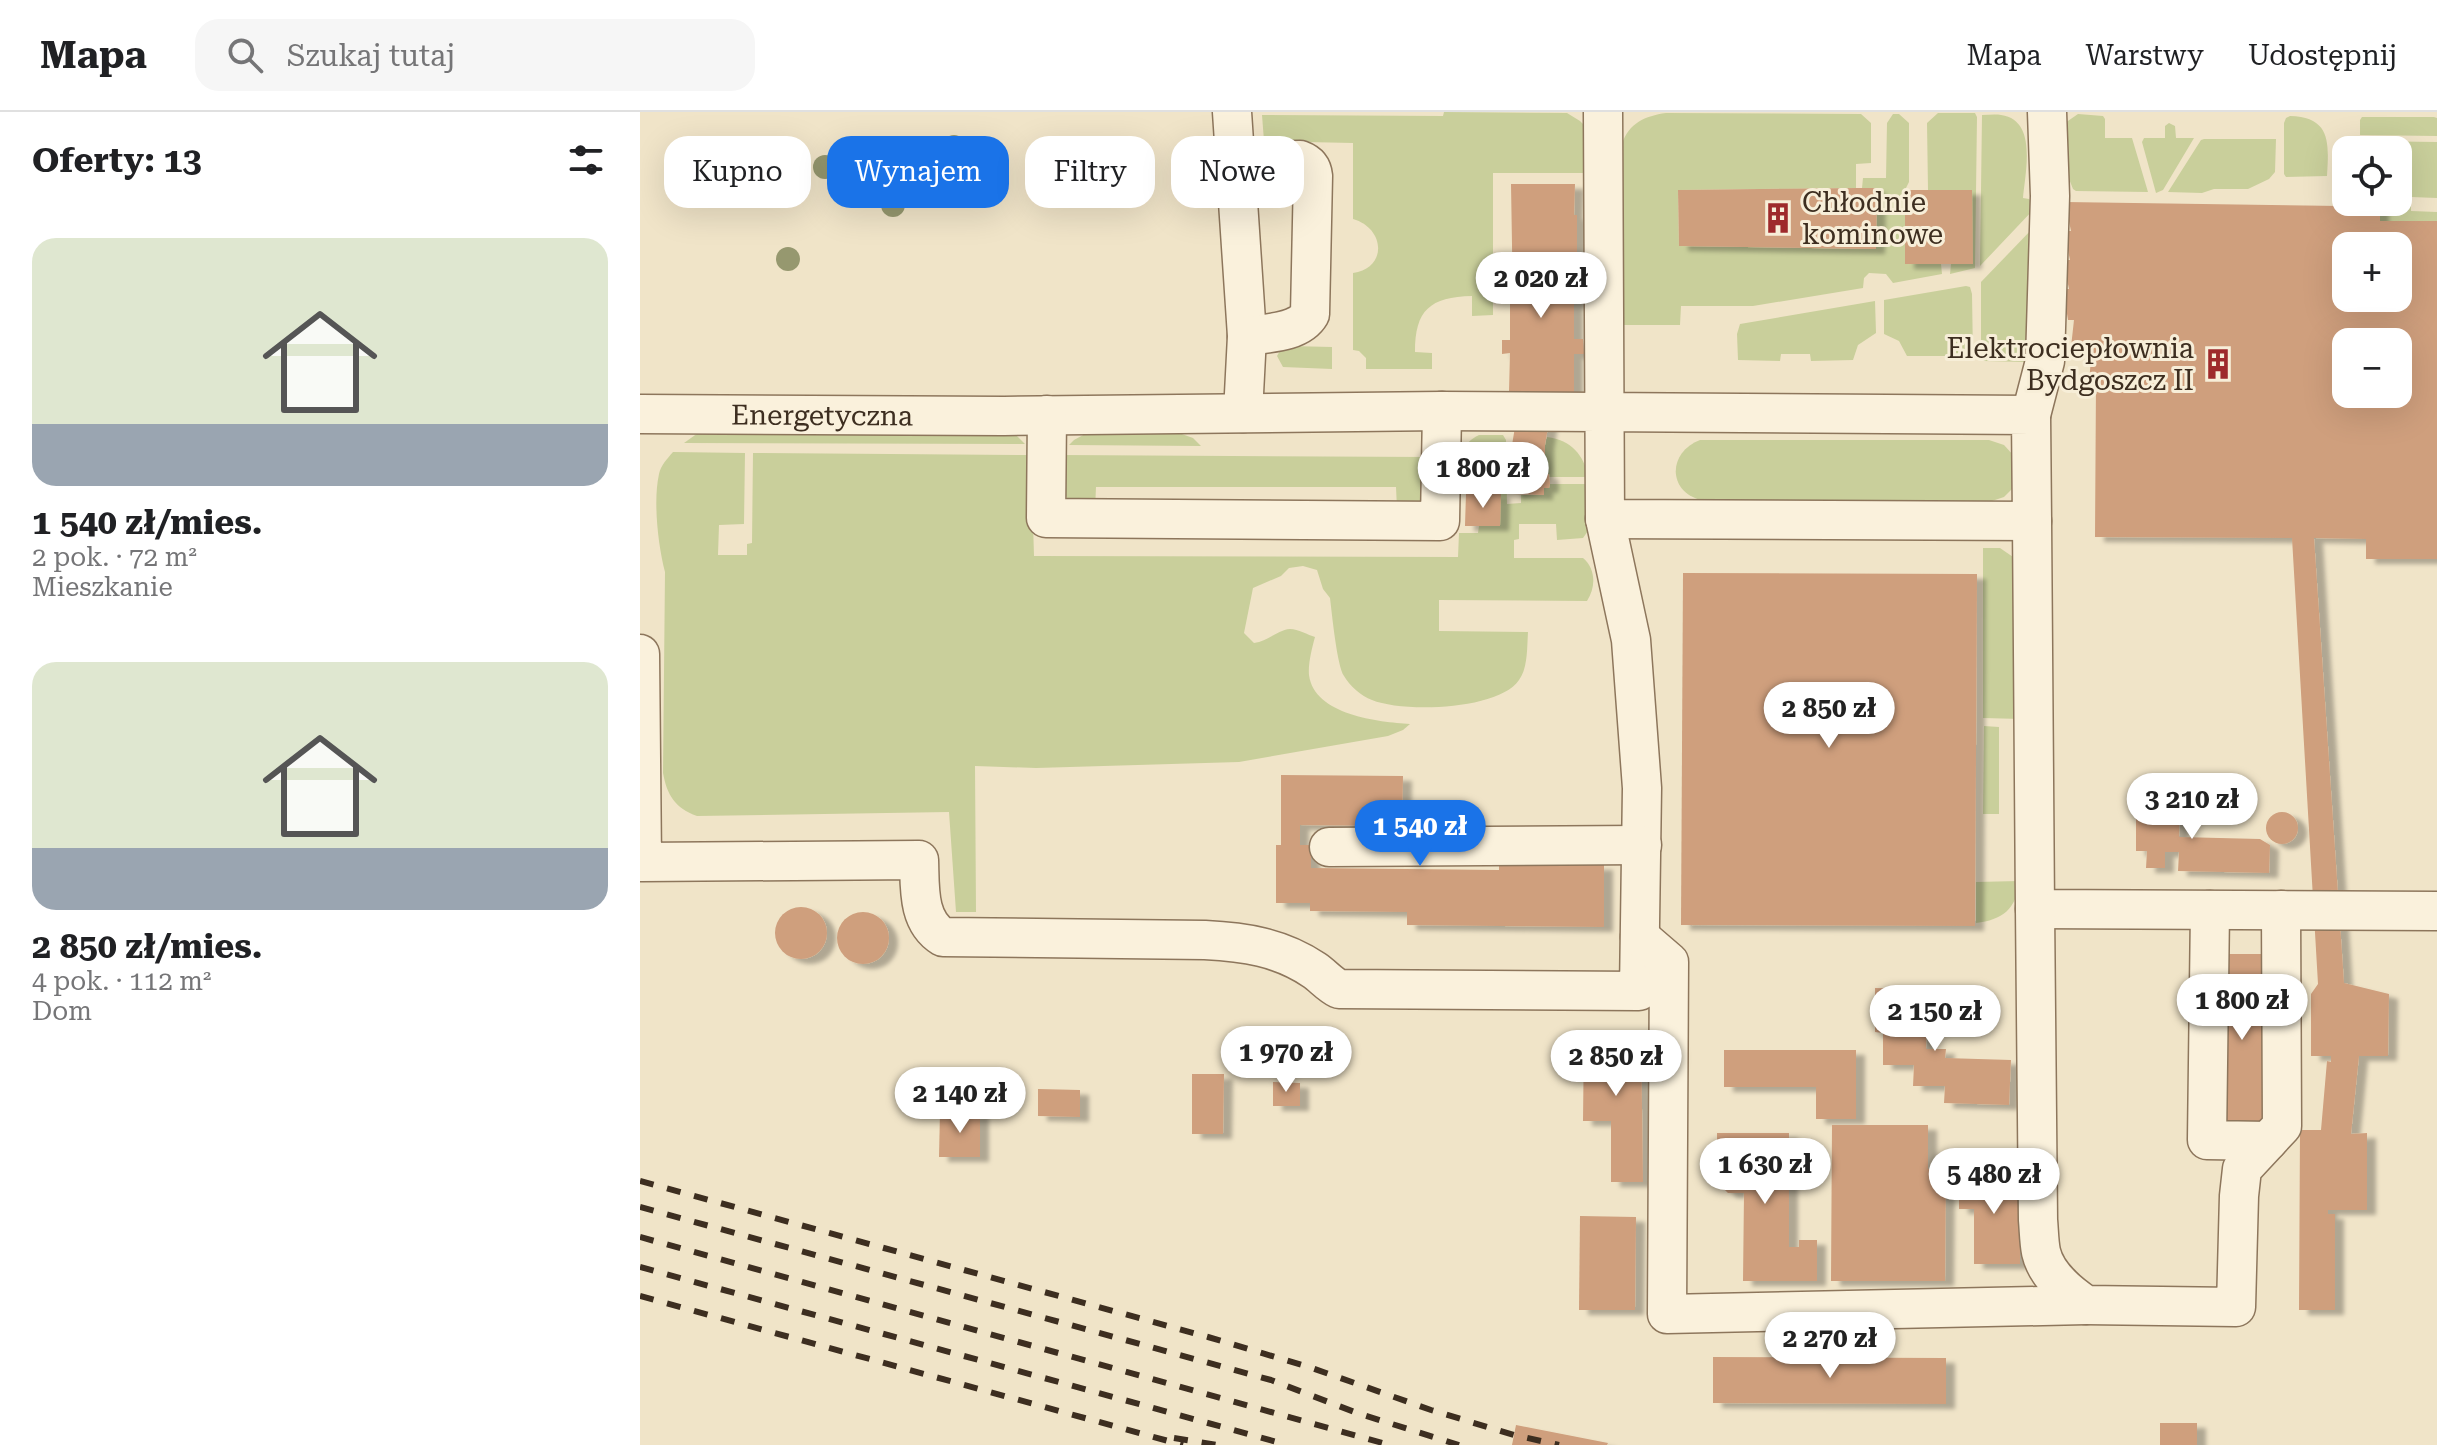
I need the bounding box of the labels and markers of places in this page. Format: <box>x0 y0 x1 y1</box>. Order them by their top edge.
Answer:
place label: Chłodnie kominowe <box>1802 186 1943 251</box>
building icon: Chłodnie kominowe <box>1761 201 1795 235</box>
pin: 2 020 zł <box>1458 252 1624 320</box>
place label: Elektrociepłownia Bydgoszcz II <box>1947 332 2194 397</box>
building icon: Elektrociepłownia Bydgoszcz II <box>2201 347 2235 381</box>
pin: 1 800 zł <box>1400 442 1566 510</box>
pin: 2 850 zł <box>1746 682 1912 750</box>
pin: 3 210 zł <box>2109 773 2275 841</box>
pin: 1 540 zł <box>1337 800 1503 868</box>
pin: 1 800 zł <box>2159 974 2325 1042</box>
pin: 2 150 zł <box>1852 985 2018 1053</box>
pin: 1 970 zł <box>1203 1026 1369 1094</box>
pin: 2 850 zł <box>1533 1030 1699 1098</box>
pin: 2 140 zł <box>877 1067 1043 1135</box>
pin: 1 630 zł <box>1682 1138 1848 1206</box>
pin: 5 480 zł <box>1911 1148 2077 1216</box>
pin: 2 270 zł <box>1747 1312 1913 1380</box>

